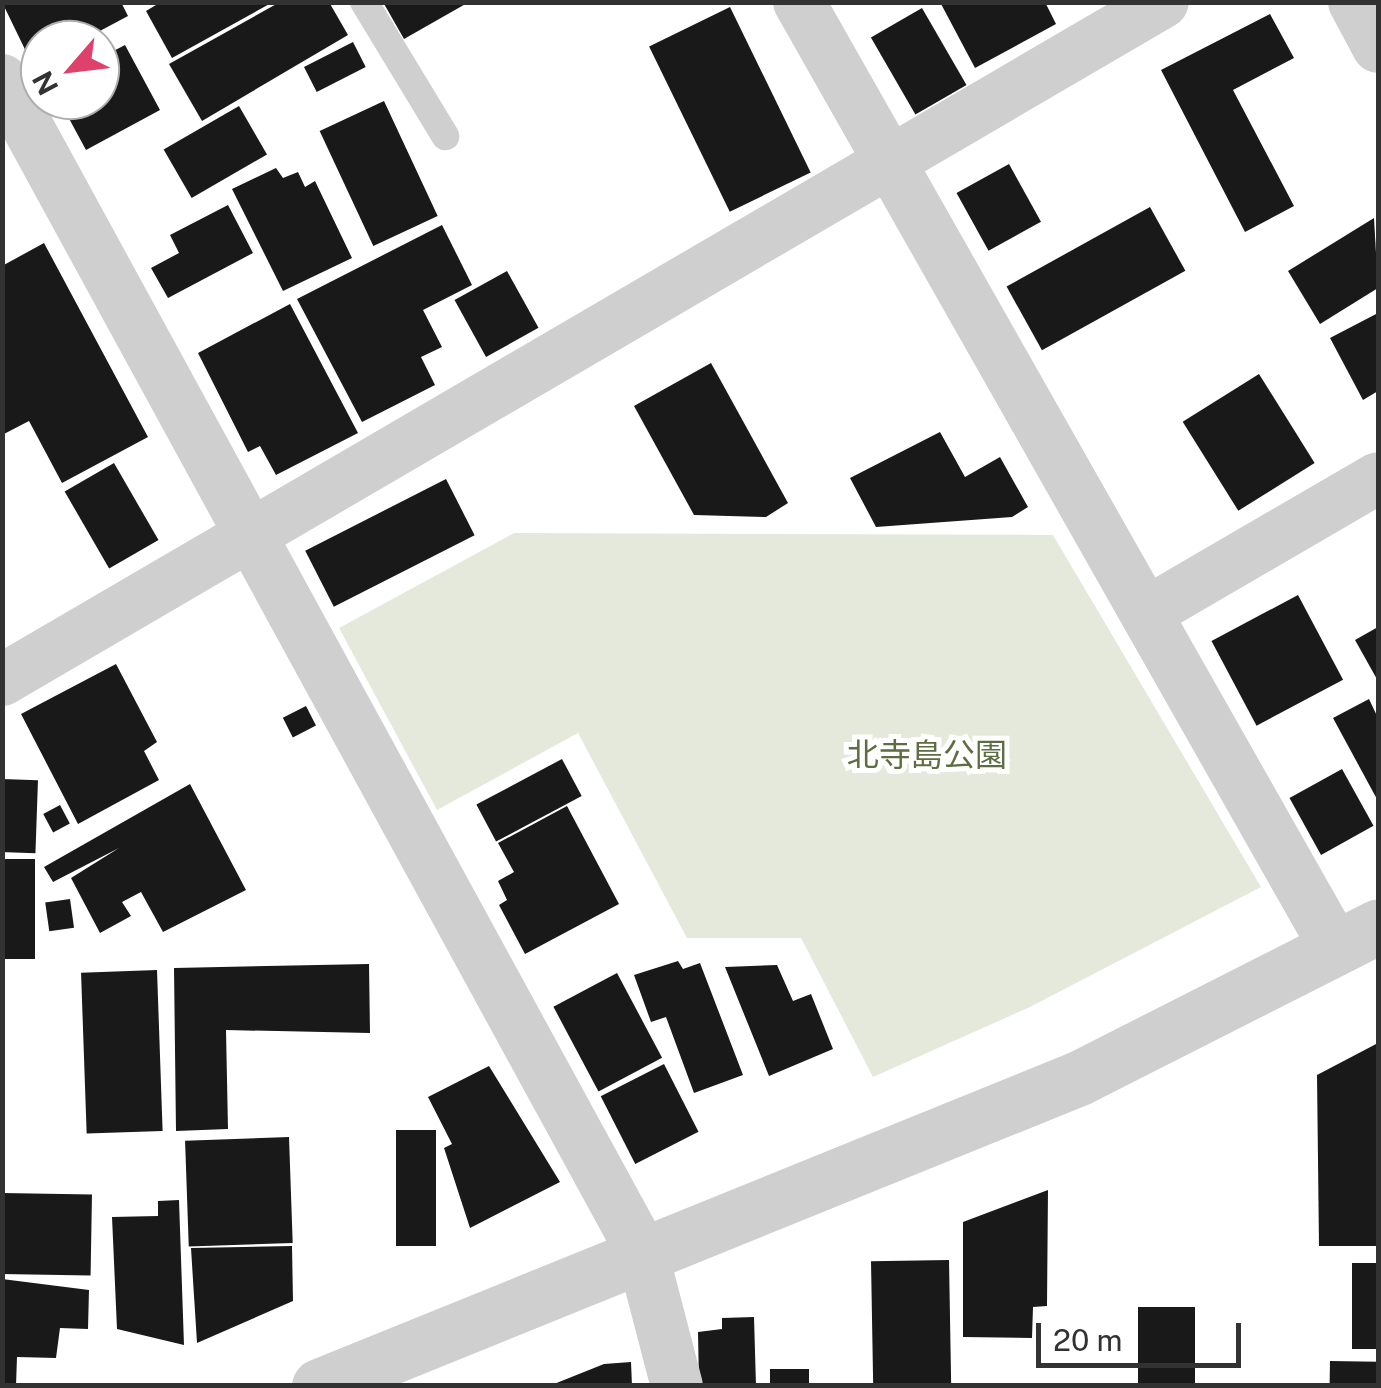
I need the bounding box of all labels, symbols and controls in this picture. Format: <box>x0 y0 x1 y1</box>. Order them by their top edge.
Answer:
north arrow <box>20 20 120 120</box>
text: N <box>25 66 65 101</box>
park label: 北寺島公園 <box>847 736 1007 774</box>
scale bar <box>1041 1303 1246 1365</box>
text: 20 m <box>1053 1322 1122 1358</box>

